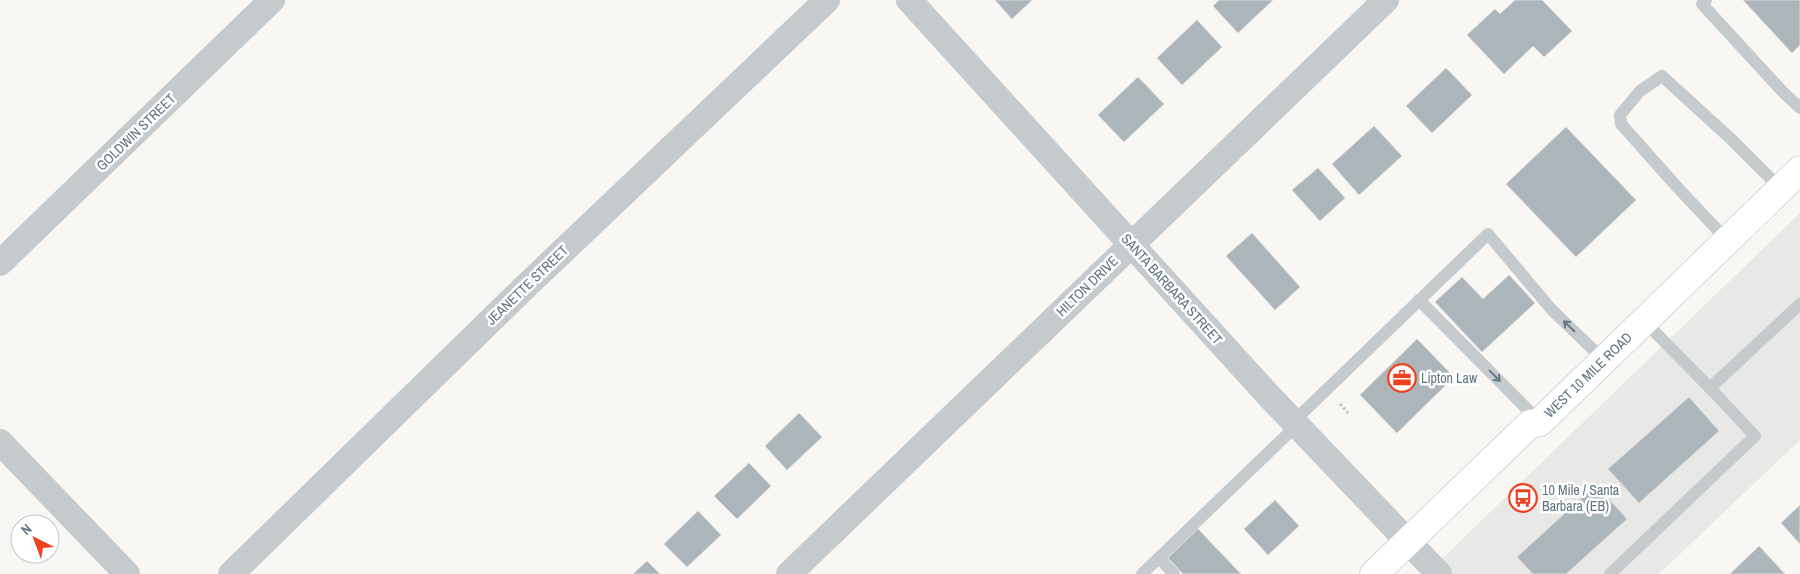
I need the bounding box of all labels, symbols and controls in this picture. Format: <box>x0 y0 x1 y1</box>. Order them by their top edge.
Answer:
street label: GOLDWIN STREET <box>93 90 179 174</box>
street label: SANTA BARBARA STREET <box>1118 230 1226 348</box>
street label: JEANETTE STREET <box>482 241 572 329</box>
street label: HILTON DRIVE <box>1052 252 1122 320</box>
one-way arrow <box>1562 320 1575 332</box>
street label: WEST 10 MILE ROAD <box>1540 328 1636 422</box>
office icon: Lipton Law <box>1387 363 1417 393</box>
place label: Lipton Law <box>1421 369 1478 387</box>
one-way arrow <box>1489 370 1501 382</box>
place label: 10 Mile / Santa Barbara (EB) <box>1542 481 1620 515</box>
bus stop icon: 10 Mile / Santa Barbara (EB) <box>1508 483 1538 513</box>
north arrow <box>10 514 60 564</box>
text: N <box>17 520 35 539</box>

